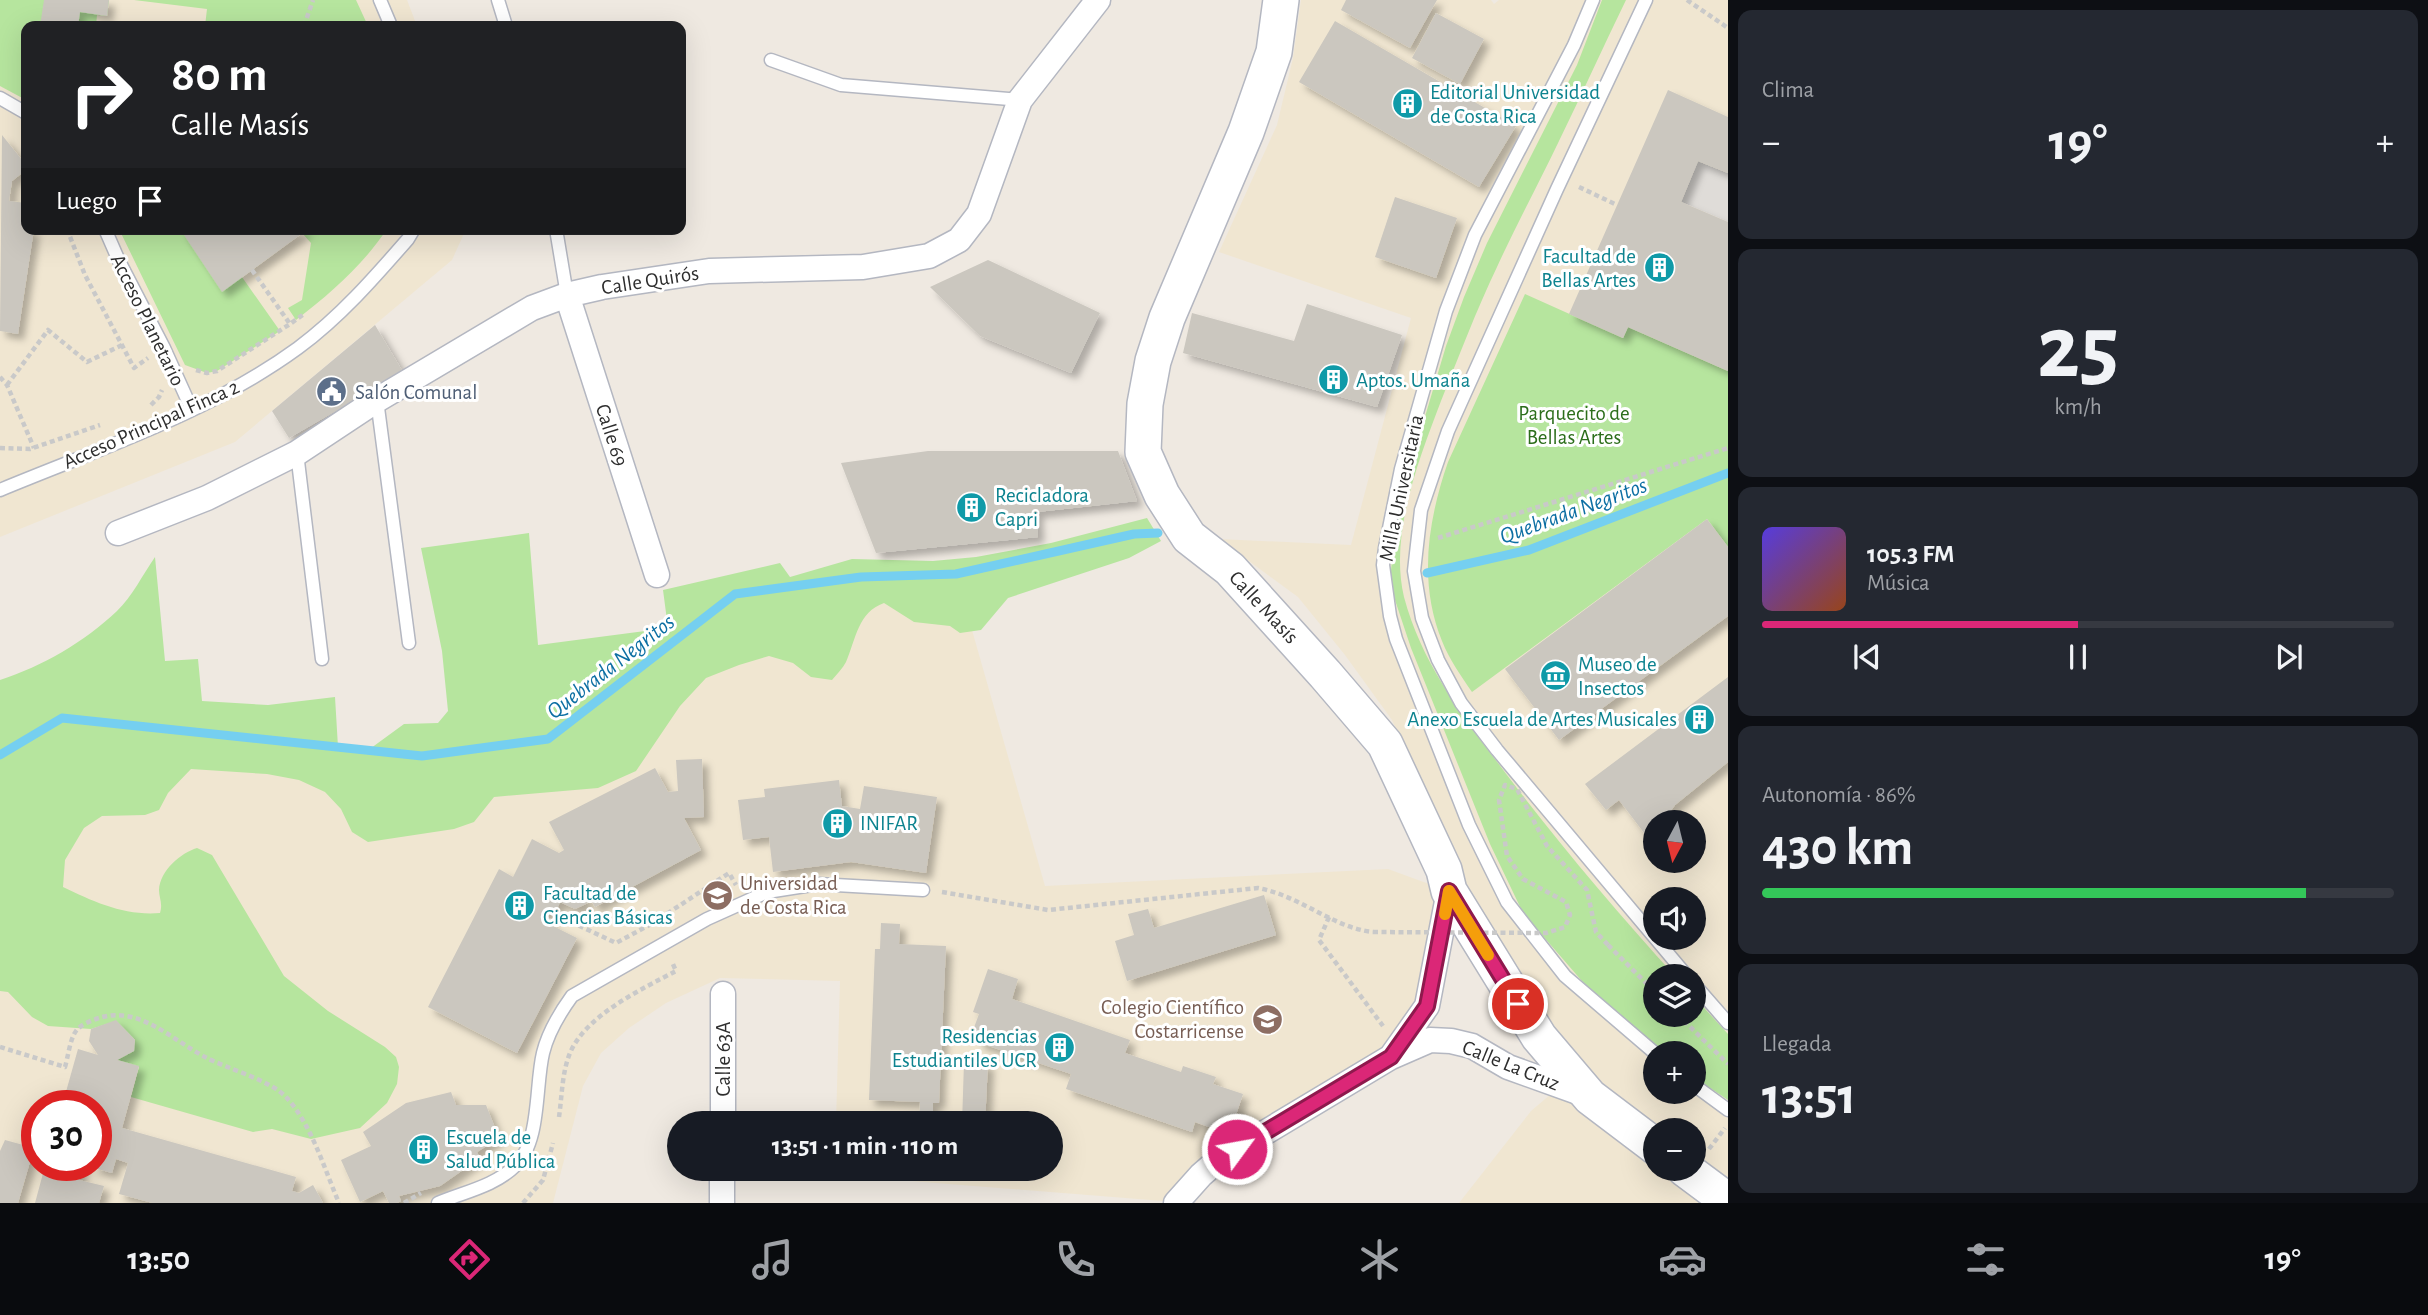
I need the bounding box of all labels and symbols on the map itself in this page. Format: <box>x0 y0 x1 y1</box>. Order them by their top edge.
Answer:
place label: Editorial Universidad de Costa Rica <box>1430 82 1600 127</box>
building icon: Editorial Universidad de Costa Rica <box>1390 87 1424 121</box>
place label: Facultad de Bellas Artes <box>1541 246 1636 291</box>
street label: Acceso Planetario <box>107 251 188 389</box>
building icon: Facultad de Bellas Artes <box>1642 251 1676 285</box>
street label: Calle Quirós <box>600 262 700 299</box>
building icon: Aptos. Umaña <box>1316 363 1350 397</box>
place label: Aptos. Umaña <box>1356 370 1471 391</box>
public building icon: Salón Comunal <box>315 375 349 409</box>
street label: Acceso Principal Finca 2 <box>60 376 242 473</box>
place label: Salón Comunal <box>355 382 477 403</box>
street label: Calle 69 <box>592 402 631 469</box>
park label: Parquecito de Bellas Artes <box>1518 403 1630 448</box>
street label: Milla Universitaria <box>1376 413 1427 563</box>
water label: Quebrada Negritos <box>1497 474 1650 549</box>
place label: Recicladora Capri <box>995 485 1089 530</box>
building icon: Recicladora Capri <box>955 490 989 524</box>
street label: Calle Masís <box>1225 567 1302 648</box>
water label: Quebrada Negritos <box>543 610 679 724</box>
place label: Museo de Insectos <box>1578 654 1657 699</box>
museum icon: Museo de Insectos <box>1538 659 1572 693</box>
building icon: Anexo Escuela de Artes Musicales <box>1683 702 1717 736</box>
place label: Anexo Escuela de Artes Musicales <box>1407 709 1677 730</box>
building icon: INIFAR <box>820 806 854 840</box>
north arrow <box>1643 810 1706 873</box>
place label: INIFAR <box>860 813 918 834</box>
place label: Universidad de Costa Rica <box>740 873 847 918</box>
school or university icon: Universidad de Costa Rica <box>700 878 734 912</box>
place label: Facultad de Ciencias Básicas <box>543 883 673 928</box>
building icon: Facultad de Ciencias Básicas <box>503 888 537 922</box>
pin <box>1488 974 1548 1034</box>
place label: Colegio Científico Costarricense <box>1101 997 1244 1042</box>
school or university icon: Colegio Científico Costarricense <box>1250 1002 1284 1036</box>
street label: Calle 63A <box>713 1022 734 1096</box>
place label: Residencias Estudiantiles UCR <box>892 1026 1037 1071</box>
building icon: Residencias Estudiantiles UCR <box>1043 1031 1077 1065</box>
street label: Calle La Cruz <box>1459 1036 1562 1094</box>
speed limit sign: 30 <box>21 1090 112 1181</box>
position arrow <box>1200 1112 1274 1186</box>
place label: Escuela de Salud Pública <box>446 1127 556 1172</box>
building icon: Escuela de Salud Pública <box>406 1132 440 1166</box>

